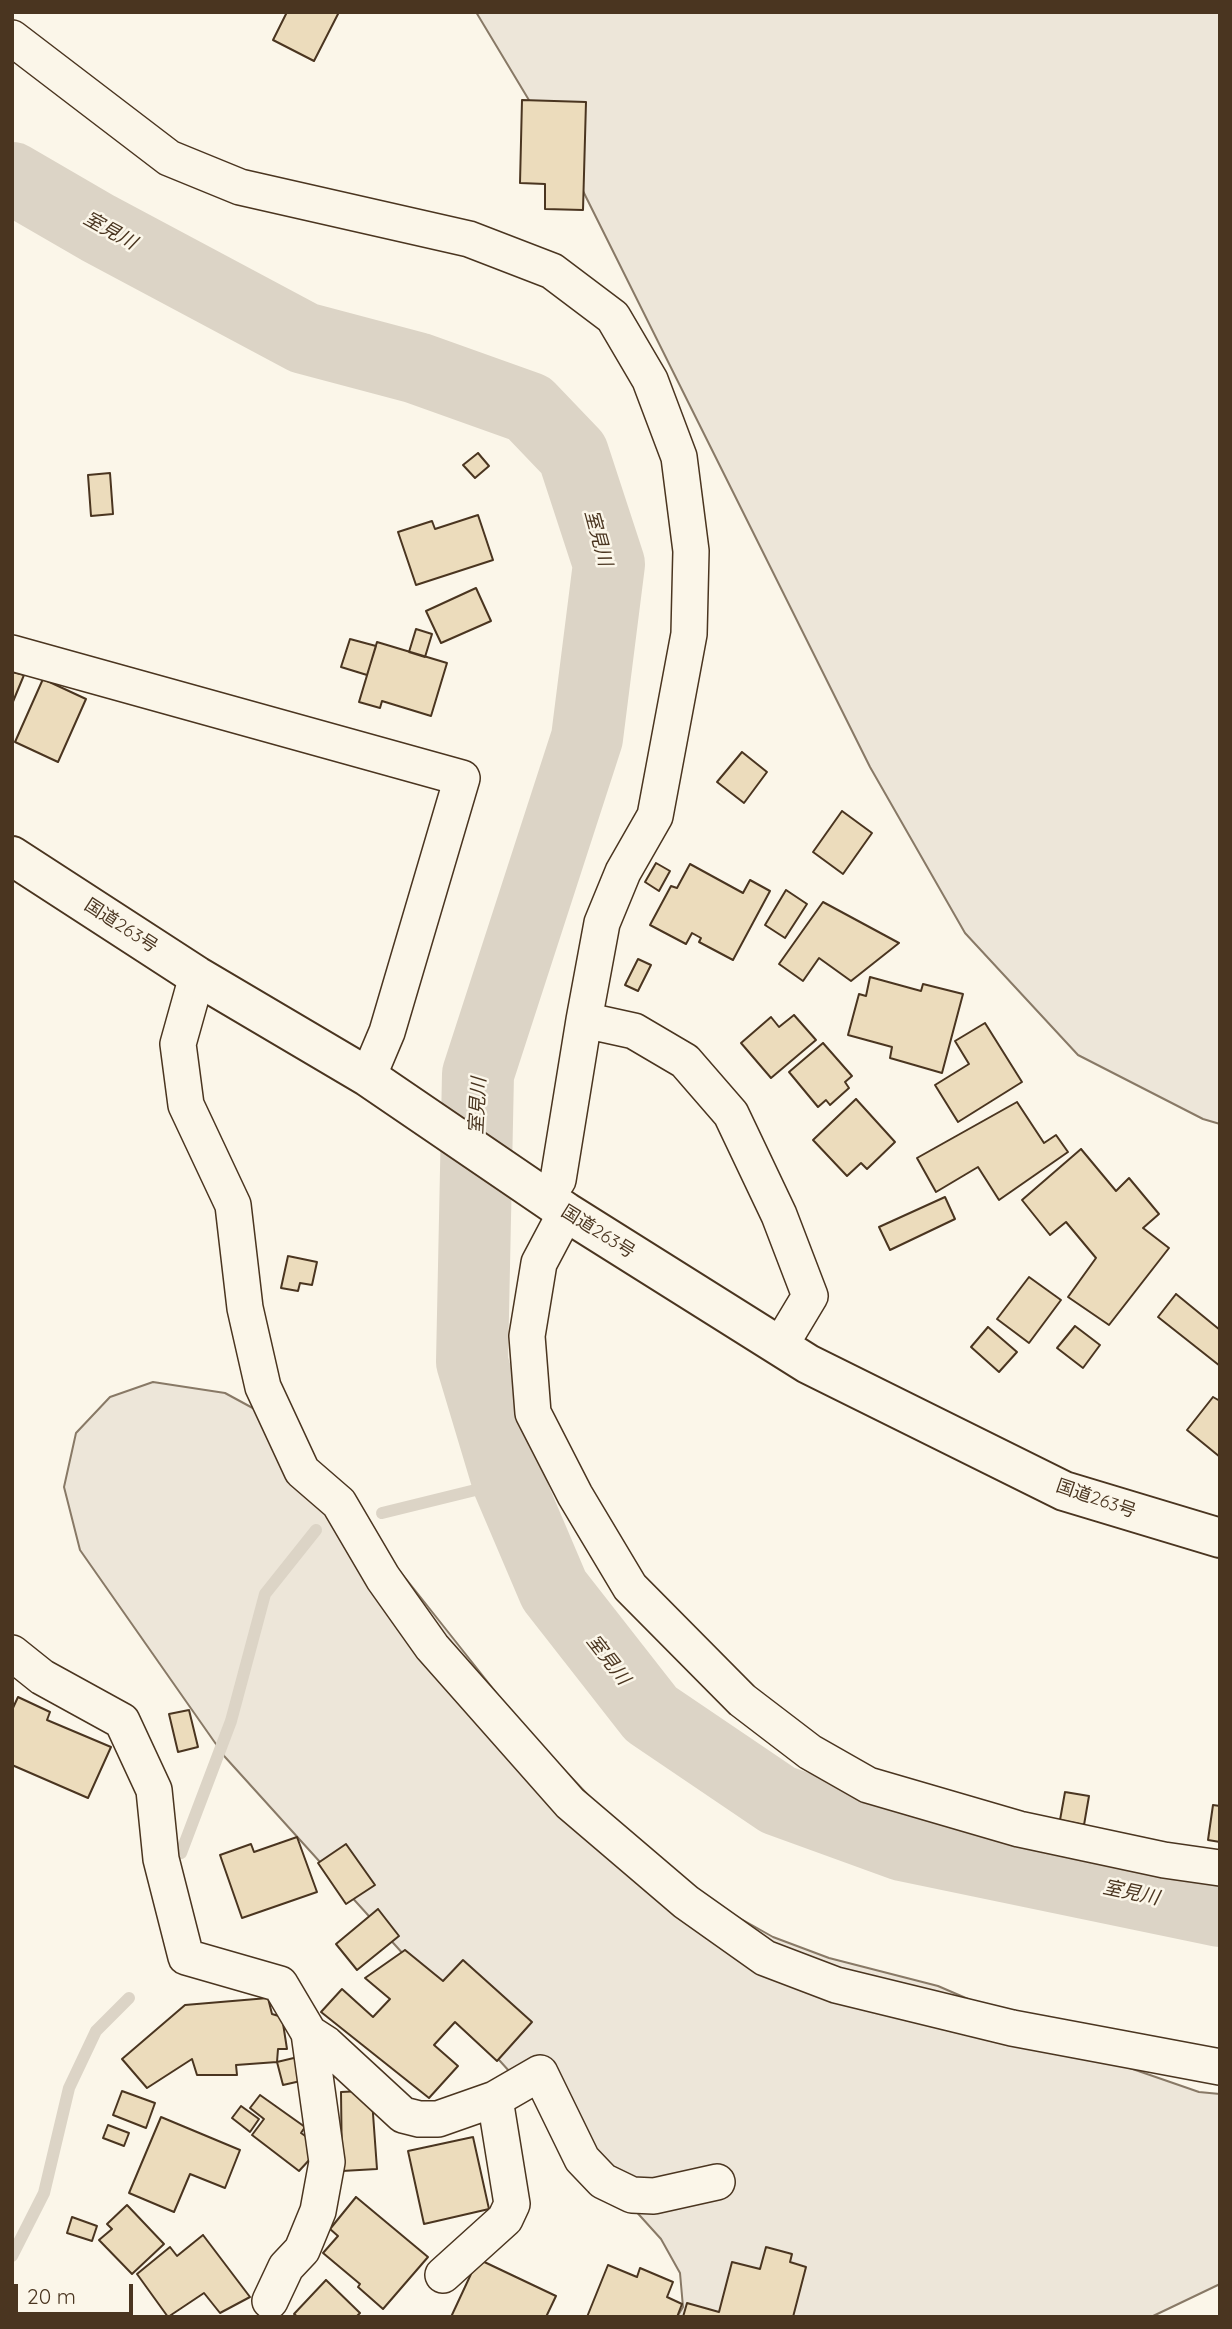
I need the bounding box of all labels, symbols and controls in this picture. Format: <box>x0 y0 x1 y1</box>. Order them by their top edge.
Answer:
water label: 室見川 <box>80 207 140 255</box>
water label: 室見川 <box>580 508 616 568</box>
street label: 国道263号 <box>80 894 162 958</box>
water label: 室見川 <box>465 1077 491 1135</box>
street label: 国道263号 <box>557 1201 639 1263</box>
street label: 国道263号 <box>1053 1475 1139 1523</box>
water label: 室見川 <box>581 1631 635 1689</box>
water label: 室見川 <box>1101 1876 1161 1910</box>
scale bar <box>18 2270 136 2314</box>
text: 20 m <box>27 2283 76 2309</box>

